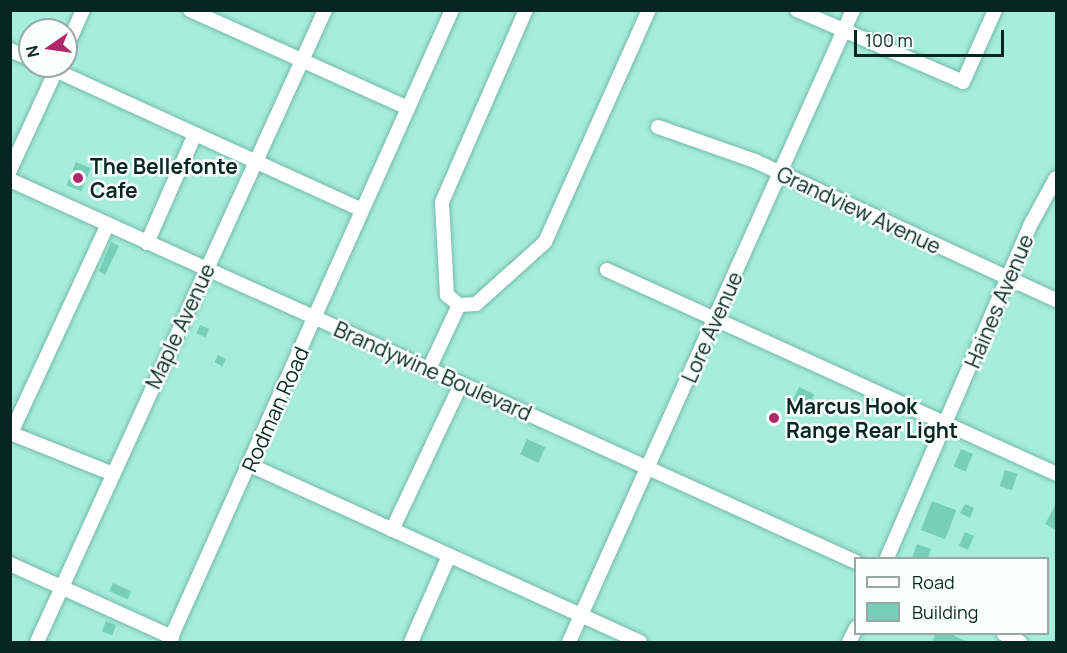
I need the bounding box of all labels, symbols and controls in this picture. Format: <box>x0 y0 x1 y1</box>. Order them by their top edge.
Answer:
north arrow <box>18 18 78 78</box>
scale bar <box>857 18 1007 56</box>
text: 100 m <box>865 28 913 52</box>
text: N <box>20 44 44 60</box>
place label: The Bellefonte Cafe <box>90 153 238 203</box>
street label: Grandview Avenue <box>773 161 945 259</box>
marker: The Bellefonte Cafe <box>71 171 85 185</box>
street label: Haines Avenue <box>960 230 1038 372</box>
street label: Maple Avenue <box>140 259 220 393</box>
street label: Lore Avenue <box>676 268 748 386</box>
street label: Brandywine Boulevard <box>330 316 536 426</box>
street label: Rodman Road <box>236 343 314 475</box>
place label: Marcus Hook Range Rear Light <box>786 393 958 443</box>
marker: Marcus Hook Range Rear Light <box>767 411 781 425</box>
legend <box>854 557 1049 635</box>
text: Road <box>912 570 955 594</box>
text: Building <box>912 600 978 624</box>

